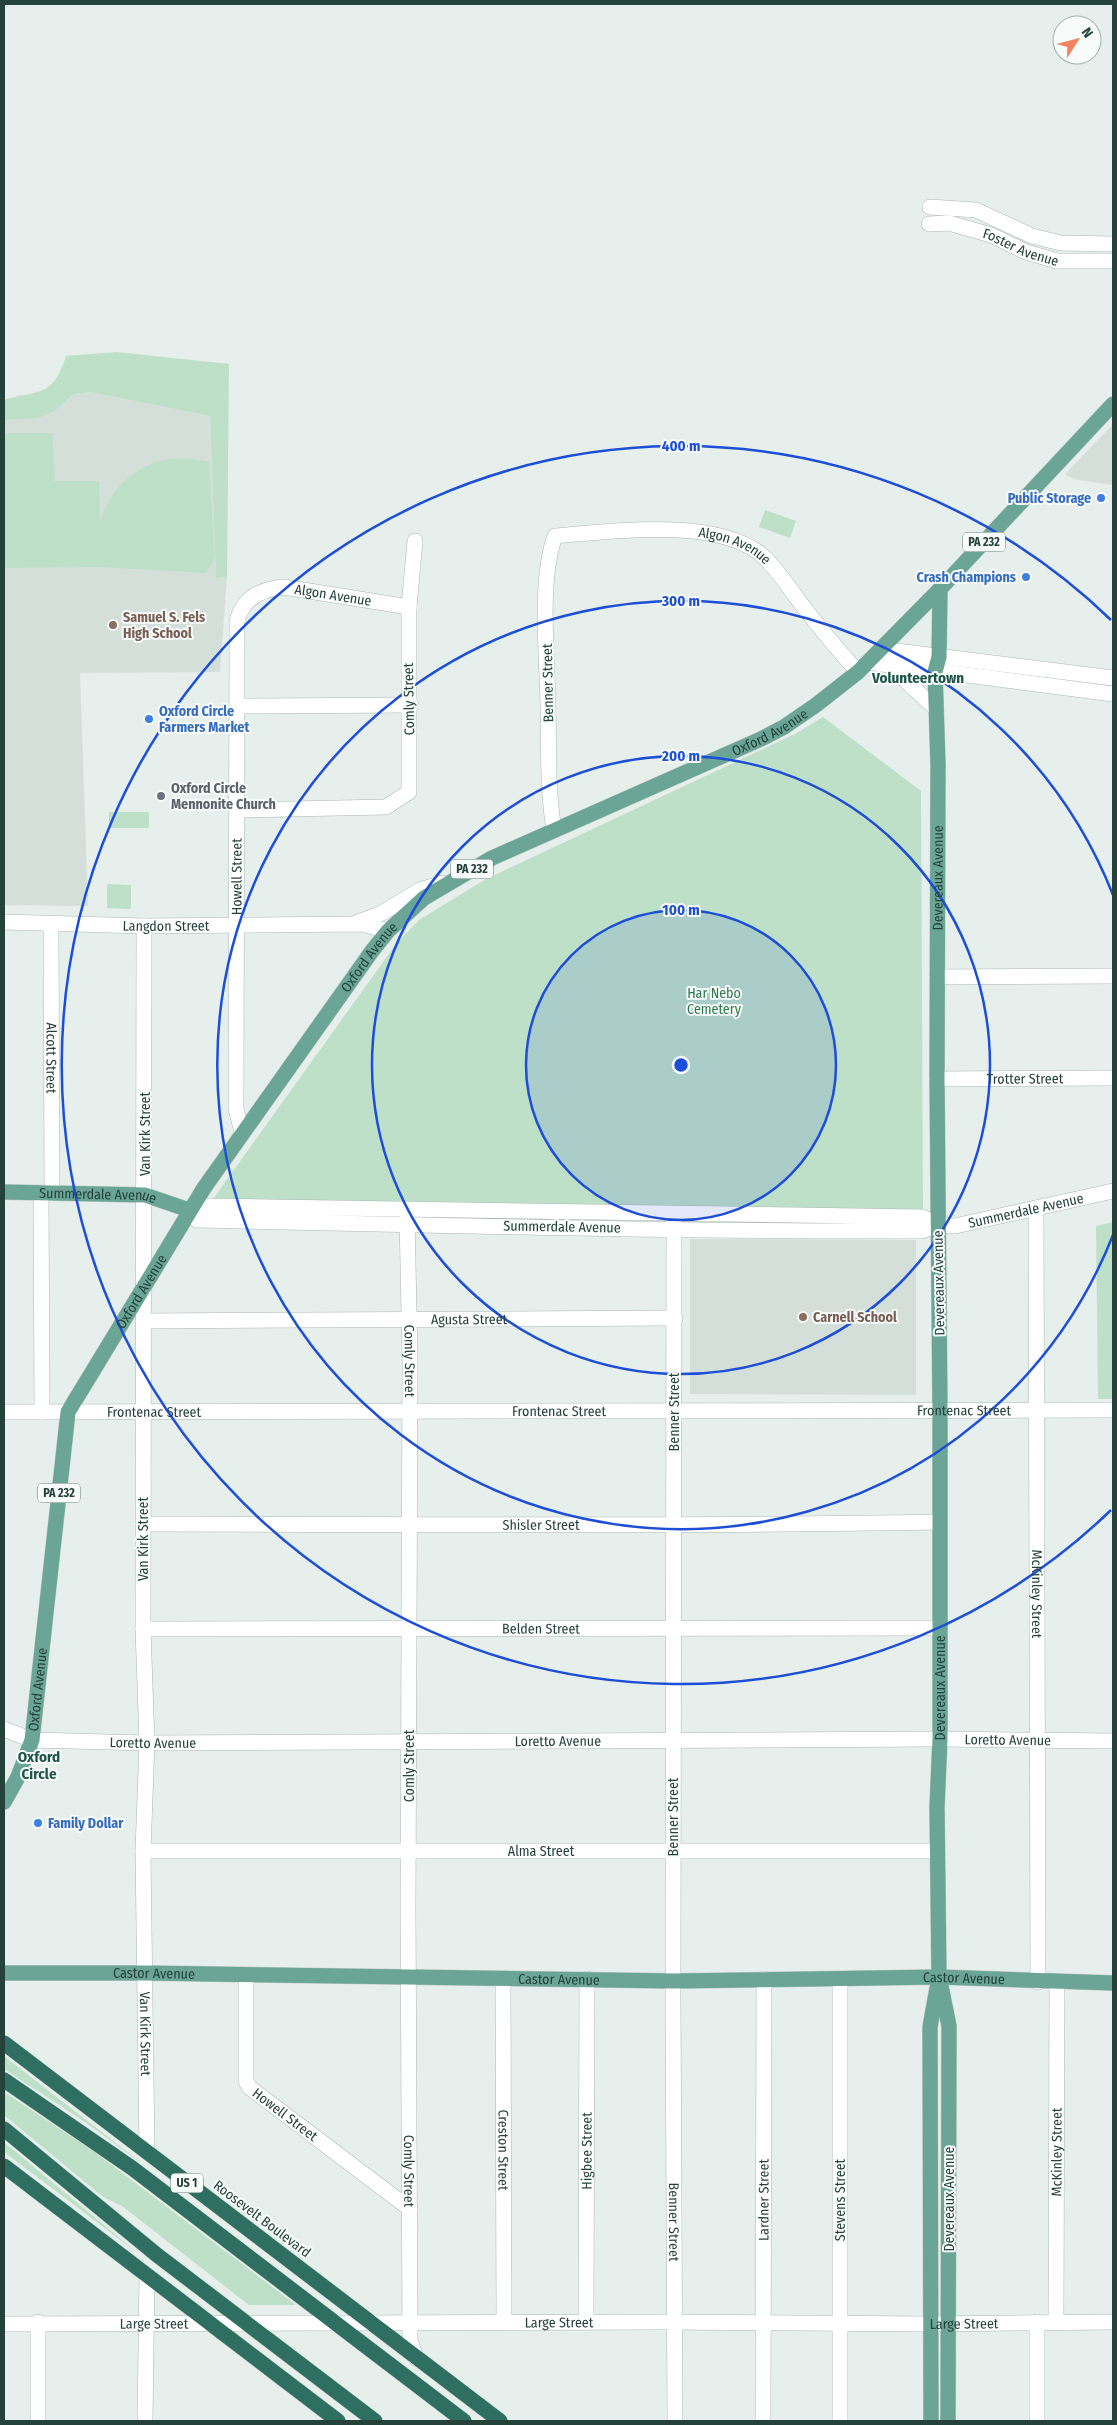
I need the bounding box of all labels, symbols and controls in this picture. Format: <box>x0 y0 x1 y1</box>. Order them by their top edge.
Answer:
north arrow <box>1052 15 1102 65</box>
text: N <box>1078 24 1096 41</box>
street label: Foster Avenue <box>981 225 1061 270</box>
text: 400 m <box>662 437 700 455</box>
place label: Public Storage <box>1008 490 1091 507</box>
marker: Public Storage <box>1095 492 1107 504</box>
street label: Algon Avenue <box>697 523 775 568</box>
road number: PA 232 <box>963 532 1005 552</box>
place label: Crash Champions <box>917 569 1016 586</box>
marker: Crash Champions <box>1020 571 1032 583</box>
street label: Algon Avenue <box>293 580 373 609</box>
text: 300 m <box>661 592 700 610</box>
place label: Samuel S. Fels High School <box>123 609 205 642</box>
marker: Samuel S. Fels High School <box>107 619 119 631</box>
street label: Benner Street <box>539 643 557 723</box>
street label: Comly Street <box>400 662 418 735</box>
district label: Volunteertown <box>871 669 964 687</box>
place label: Oxford Circle Farmers Market <box>159 703 250 736</box>
street label: Oxford Avenue <box>729 705 811 759</box>
marker: Oxford Circle Farmers Market <box>143 713 155 725</box>
text: 200 m <box>661 747 700 765</box>
place label: Oxford Circle Mennonite Church <box>171 780 276 813</box>
marker: Oxford Circle Mennonite Church <box>155 790 167 802</box>
street label: Devereaux Avenue <box>929 825 946 931</box>
street label: Howell Street <box>228 838 245 915</box>
road number: PA 232 <box>451 860 493 879</box>
text: 100 m <box>662 901 700 919</box>
street label: Langdon Street <box>122 917 210 935</box>
street label: Oxford Avenue <box>337 918 401 996</box>
park label: Har Nebo Cemetery <box>687 985 742 1018</box>
street label: Alcott Street <box>43 1022 60 1094</box>
centre of rings <box>672 1056 690 1074</box>
street label: Trotter Street <box>987 1070 1064 1087</box>
street label: Van Kirk Street <box>137 1092 154 1176</box>
street label: Summerdale Avenue <box>39 1184 159 1207</box>
street label: Summerdale Avenue <box>967 1189 1085 1231</box>
street label: Summerdale Avenue <box>503 1217 621 1237</box>
street label: Devereaux Avenue <box>930 1230 948 1336</box>
street label: Oxford Avenue <box>112 1251 170 1332</box>
place label: Carnell School <box>813 1309 897 1326</box>
street label: Agusta Street <box>431 1310 508 1328</box>
marker: Carnell School <box>797 1311 809 1323</box>
street label: Comly Street <box>401 1325 419 1398</box>
street label: Benner Street <box>666 1372 683 1451</box>
street label: Frontenac Street <box>512 1402 607 1420</box>
street label: Frontenac Street <box>917 1402 1012 1419</box>
street label: Frontenac Street <box>107 1403 202 1420</box>
road number: PA 232 <box>38 1484 80 1502</box>
street label: Van Kirk Street <box>135 1497 152 1581</box>
street label: Shisler Street <box>502 1516 580 1533</box>
street label: McKinley Street <box>1028 1550 1046 1639</box>
street label: Belden Street <box>502 1620 580 1637</box>
street label: Devereaux Avenue <box>932 1635 949 1740</box>
street label: Oxford Avenue <box>25 1647 51 1732</box>
street label: Comly Street <box>401 1729 418 1802</box>
street label: Loretto Avenue <box>965 1731 1051 1749</box>
street label: Loretto Avenue <box>515 1732 601 1750</box>
street label: Loretto Avenue <box>109 1734 196 1752</box>
district label: Oxford Circle <box>18 1748 60 1783</box>
street label: Benner Street <box>665 1777 682 1856</box>
place label: Family Dollar <box>48 1815 124 1832</box>
marker: Family Dollar <box>32 1817 44 1829</box>
street label: Alma Street <box>508 1843 575 1860</box>
street label: Castor Avenue <box>113 1964 195 1982</box>
street label: Castor Avenue <box>923 1968 1005 1988</box>
street label: Castor Avenue <box>518 1970 600 1988</box>
street label: Van Kirk Street <box>136 1992 154 2076</box>
street label: Howell Street <box>249 2084 321 2145</box>
street label: McKinley Street <box>1048 2107 1065 2196</box>
street label: Creston Street <box>495 2109 512 2191</box>
street label: Higbee Street <box>578 2112 595 2190</box>
street label: Comly Street <box>401 2135 418 2208</box>
street label: Devereaux Avenue <box>941 2146 958 2252</box>
street label: Stevens Street <box>832 2158 849 2241</box>
street label: Lardner Street <box>755 2159 772 2241</box>
road number: US 1 <box>171 2174 203 2192</box>
street label: Roosevelt Boulevard <box>210 2177 314 2261</box>
street label: Benner Street <box>665 2182 683 2262</box>
street label: Large Street <box>525 2314 594 2331</box>
street label: Large Street <box>120 2315 189 2332</box>
street label: Large Street <box>930 2315 999 2332</box>

